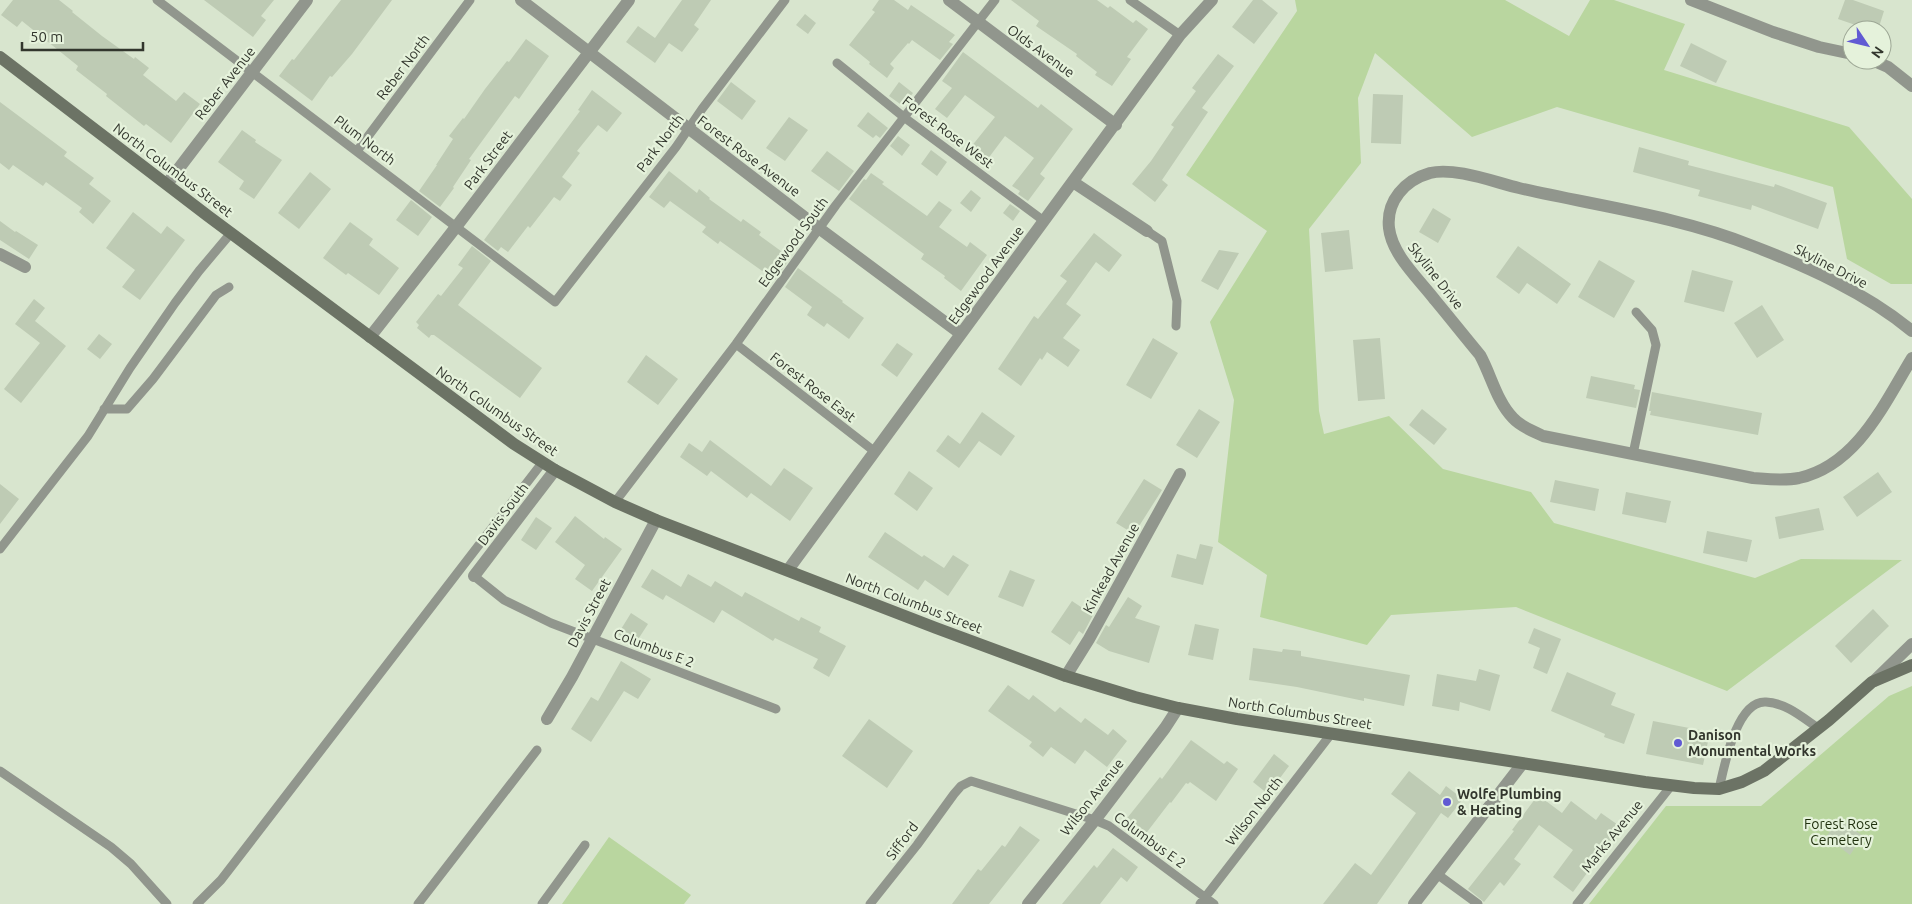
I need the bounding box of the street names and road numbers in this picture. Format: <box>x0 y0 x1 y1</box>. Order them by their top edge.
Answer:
street label: Olds Avenue <box>1004 21 1078 81</box>
street label: Reber North <box>373 31 433 103</box>
street label: Reber Avenue <box>192 43 258 123</box>
street label: Forest Rose West <box>900 93 997 172</box>
street label: Park North <box>633 111 687 175</box>
street label: Plum North <box>331 112 399 168</box>
street label: Forest Rose Avenue <box>695 112 803 200</box>
street label: North Columbus Street <box>110 120 236 220</box>
street label: Park Street <box>461 127 516 193</box>
street label: Edgewood South <box>755 194 831 290</box>
street label: Edgewood Avenue <box>945 223 1027 327</box>
street label: Skyline Drive <box>1405 239 1467 313</box>
street label: Skyline Drive <box>1792 241 1870 291</box>
street label: Forest Rose East <box>767 349 859 426</box>
street label: North Columbus Street <box>433 363 561 459</box>
street label: Davis South <box>474 480 532 548</box>
street label: Kinkead Avenue <box>1080 520 1142 616</box>
street label: North Columbus Street <box>843 570 985 637</box>
street label: Davis Street <box>564 575 614 650</box>
street label: Columbus E 2 <box>611 625 697 671</box>
street label: North Columbus Street <box>1227 694 1373 732</box>
street label: Wilson Avenue <box>1057 755 1127 839</box>
street label: Wilson North <box>1222 773 1286 849</box>
street label: Marks Avenue <box>1578 797 1646 875</box>
street label: Columbus E 2 <box>1111 809 1189 871</box>
street label: Sifford <box>883 819 921 863</box>

